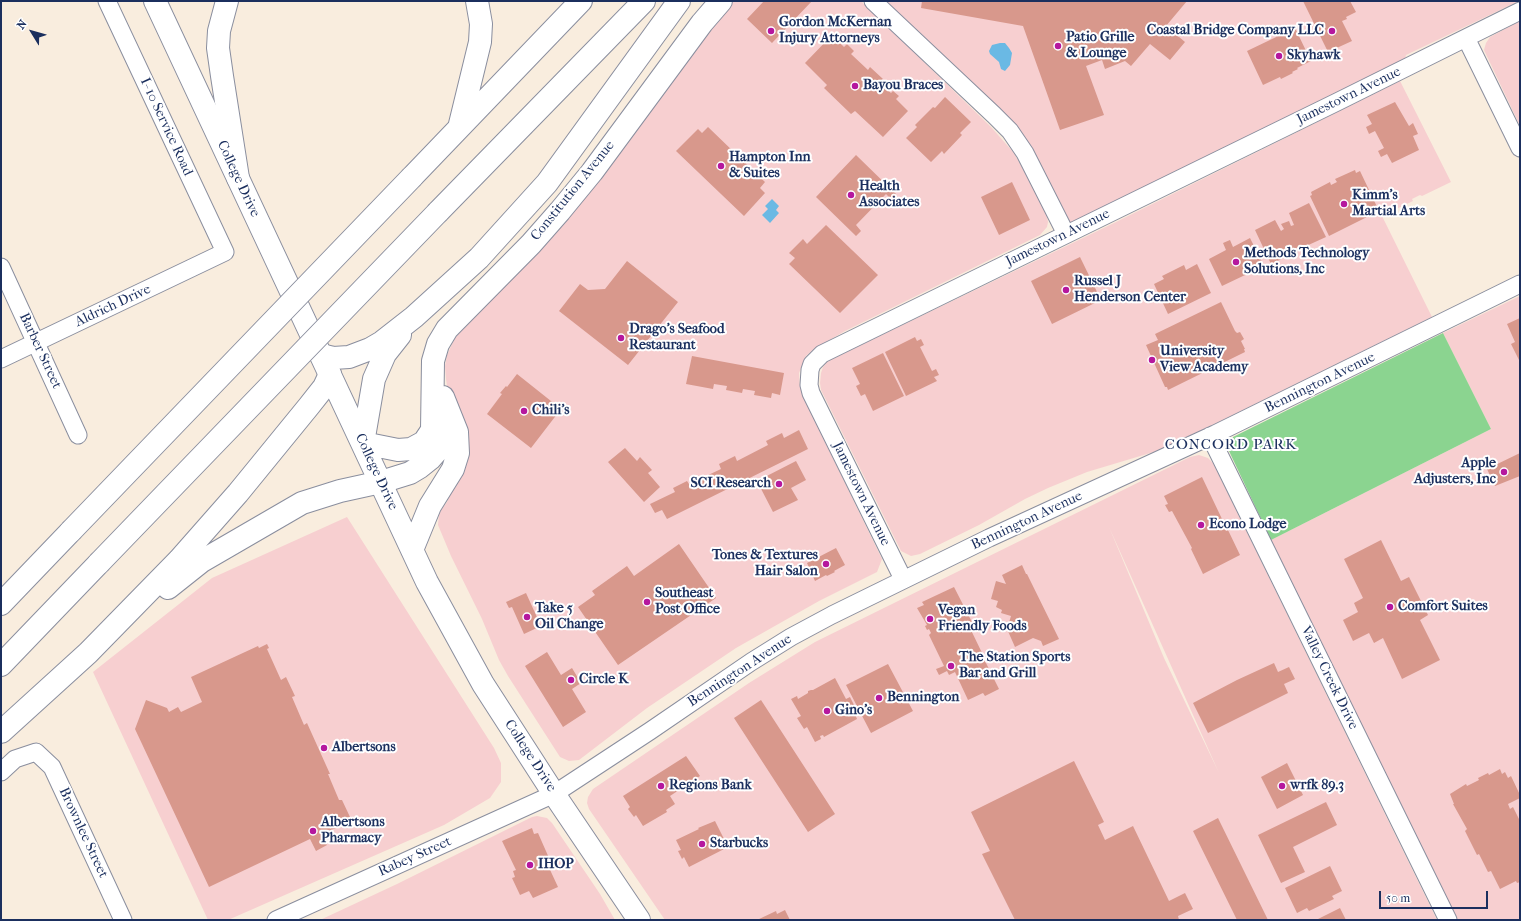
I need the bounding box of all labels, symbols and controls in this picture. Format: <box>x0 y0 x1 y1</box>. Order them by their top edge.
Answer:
north arrow <box>12 12 52 52</box>
place label: Gordon McKernan Injury Attorneys <box>779 15 892 48</box>
text: N <box>14 17 30 32</box>
place label: Coastal Bridge Company LLC <box>1147 23 1324 39</box>
marker: Gordon McKernan Injury Attorneys <box>766 26 776 36</box>
marker: Coastal Bridge Company LLC <box>1327 26 1337 36</box>
place label: Patio Grille & Lounge <box>1066 30 1134 62</box>
marker: Patio Grille & Lounge <box>1053 41 1063 51</box>
place label: Skyhawk <box>1287 48 1340 64</box>
marker: Skyhawk <box>1274 51 1284 61</box>
street label: Jamestown Avenue <box>1294 64 1404 128</box>
street label: I- 10 Service Road <box>136 75 196 179</box>
place label: Bayou Braces <box>863 78 943 94</box>
marker: Bayou Braces <box>850 81 860 91</box>
street label: College Drive <box>213 138 263 220</box>
street label: Constitution Avenue <box>527 138 619 244</box>
place label: Hampton Inn & Suites <box>729 150 811 182</box>
marker: Hampton Inn & Suites <box>716 161 726 171</box>
place label: Health Associates <box>859 179 919 212</box>
place label: Kimm's Martial Arts <box>1352 188 1425 220</box>
marker: Health Associates <box>846 190 856 200</box>
marker: Kimm's Martial Arts <box>1339 199 1349 209</box>
street label: Jamestown Avenue <box>1003 206 1113 270</box>
place label: Methods Technology Solutions, Inc <box>1244 246 1369 278</box>
marker: Methods Technology Solutions, Inc <box>1231 257 1241 267</box>
place label: Russel J Henderson Center <box>1074 274 1186 306</box>
street label: Aldrich Drive <box>72 281 154 331</box>
marker: Russel J Henderson Center <box>1061 285 1071 295</box>
street label: Barber Street <box>15 310 65 392</box>
place label: Drago's Seafood Restaurant <box>629 322 725 354</box>
marker: Drago's Seafood Restaurant <box>616 333 626 343</box>
place label: University View Academy <box>1160 344 1248 376</box>
street label: Bennington Avenue <box>1262 349 1378 417</box>
marker: University View Academy <box>1147 355 1157 365</box>
place label: Chili's <box>532 403 570 419</box>
marker: Chili's <box>519 406 529 416</box>
street label: College Drive <box>351 431 401 513</box>
district label: CONCORD PARK <box>1165 436 1297 454</box>
street label: Jamestown Avenue <box>829 439 893 549</box>
place label: Apple Adjusters, Inc <box>1414 456 1496 488</box>
marker: Apple Adjusters, Inc <box>1499 467 1509 477</box>
place label: SCI Research <box>691 476 771 492</box>
marker: SCI Research <box>774 479 784 489</box>
street label: Bennington Avenue <box>969 488 1085 554</box>
place label: Econo Lodge <box>1209 517 1287 533</box>
marker: Econo Lodge <box>1196 520 1206 530</box>
place label: Tones & Textures Hair Salon <box>712 548 818 580</box>
marker: Tones & Textures Hair Salon <box>821 559 831 569</box>
place label: Southeast Post Office <box>655 586 720 618</box>
marker: Southeast Post Office <box>642 597 652 607</box>
place label: Comfort Suites <box>1398 599 1488 615</box>
place label: Take 5 Oil Change <box>535 601 603 634</box>
marker: Comfort Suites <box>1385 602 1395 612</box>
place label: Vegan Friendly Foods <box>938 603 1027 636</box>
marker: Take 5 Oil Change <box>522 612 532 622</box>
marker: Vegan Friendly Foods <box>925 614 935 624</box>
street label: Valley Creek Drive <box>1297 624 1361 732</box>
street label: Bennington Avenue <box>685 631 795 711</box>
place label: The Station Sports Bar and Grill <box>959 650 1070 682</box>
marker: The Station Sports Bar and Grill <box>946 661 956 671</box>
place label: Circle K <box>579 672 628 688</box>
marker: Circle K <box>566 675 576 685</box>
place label: Bennington <box>887 690 959 706</box>
marker: Bennington <box>874 693 884 703</box>
place label: Gino's <box>835 703 872 719</box>
marker: Gino's <box>822 706 832 716</box>
street label: College Drive <box>500 717 560 795</box>
place label: Albertsons <box>332 740 396 756</box>
marker: Albertsons <box>319 743 329 753</box>
place label: Regions Bank <box>669 778 752 794</box>
place label: wrfk 89.3 <box>1290 778 1344 794</box>
marker: Regions Bank <box>656 781 666 791</box>
marker: wrfk 89.3 <box>1277 781 1287 791</box>
street label: Brownlee Street <box>55 785 111 881</box>
place label: Albertsons Pharmacy <box>321 815 385 848</box>
marker: Albertsons Pharmacy <box>308 826 318 836</box>
street label: Rabey Street <box>376 833 454 881</box>
place label: Starbucks <box>710 836 768 852</box>
marker: Starbucks <box>697 839 707 849</box>
place label: IHOP <box>538 857 574 873</box>
marker: IHOP <box>525 860 535 870</box>
scale bar <box>1381 883 1490 909</box>
text: 50 m <box>1386 891 1410 905</box>

